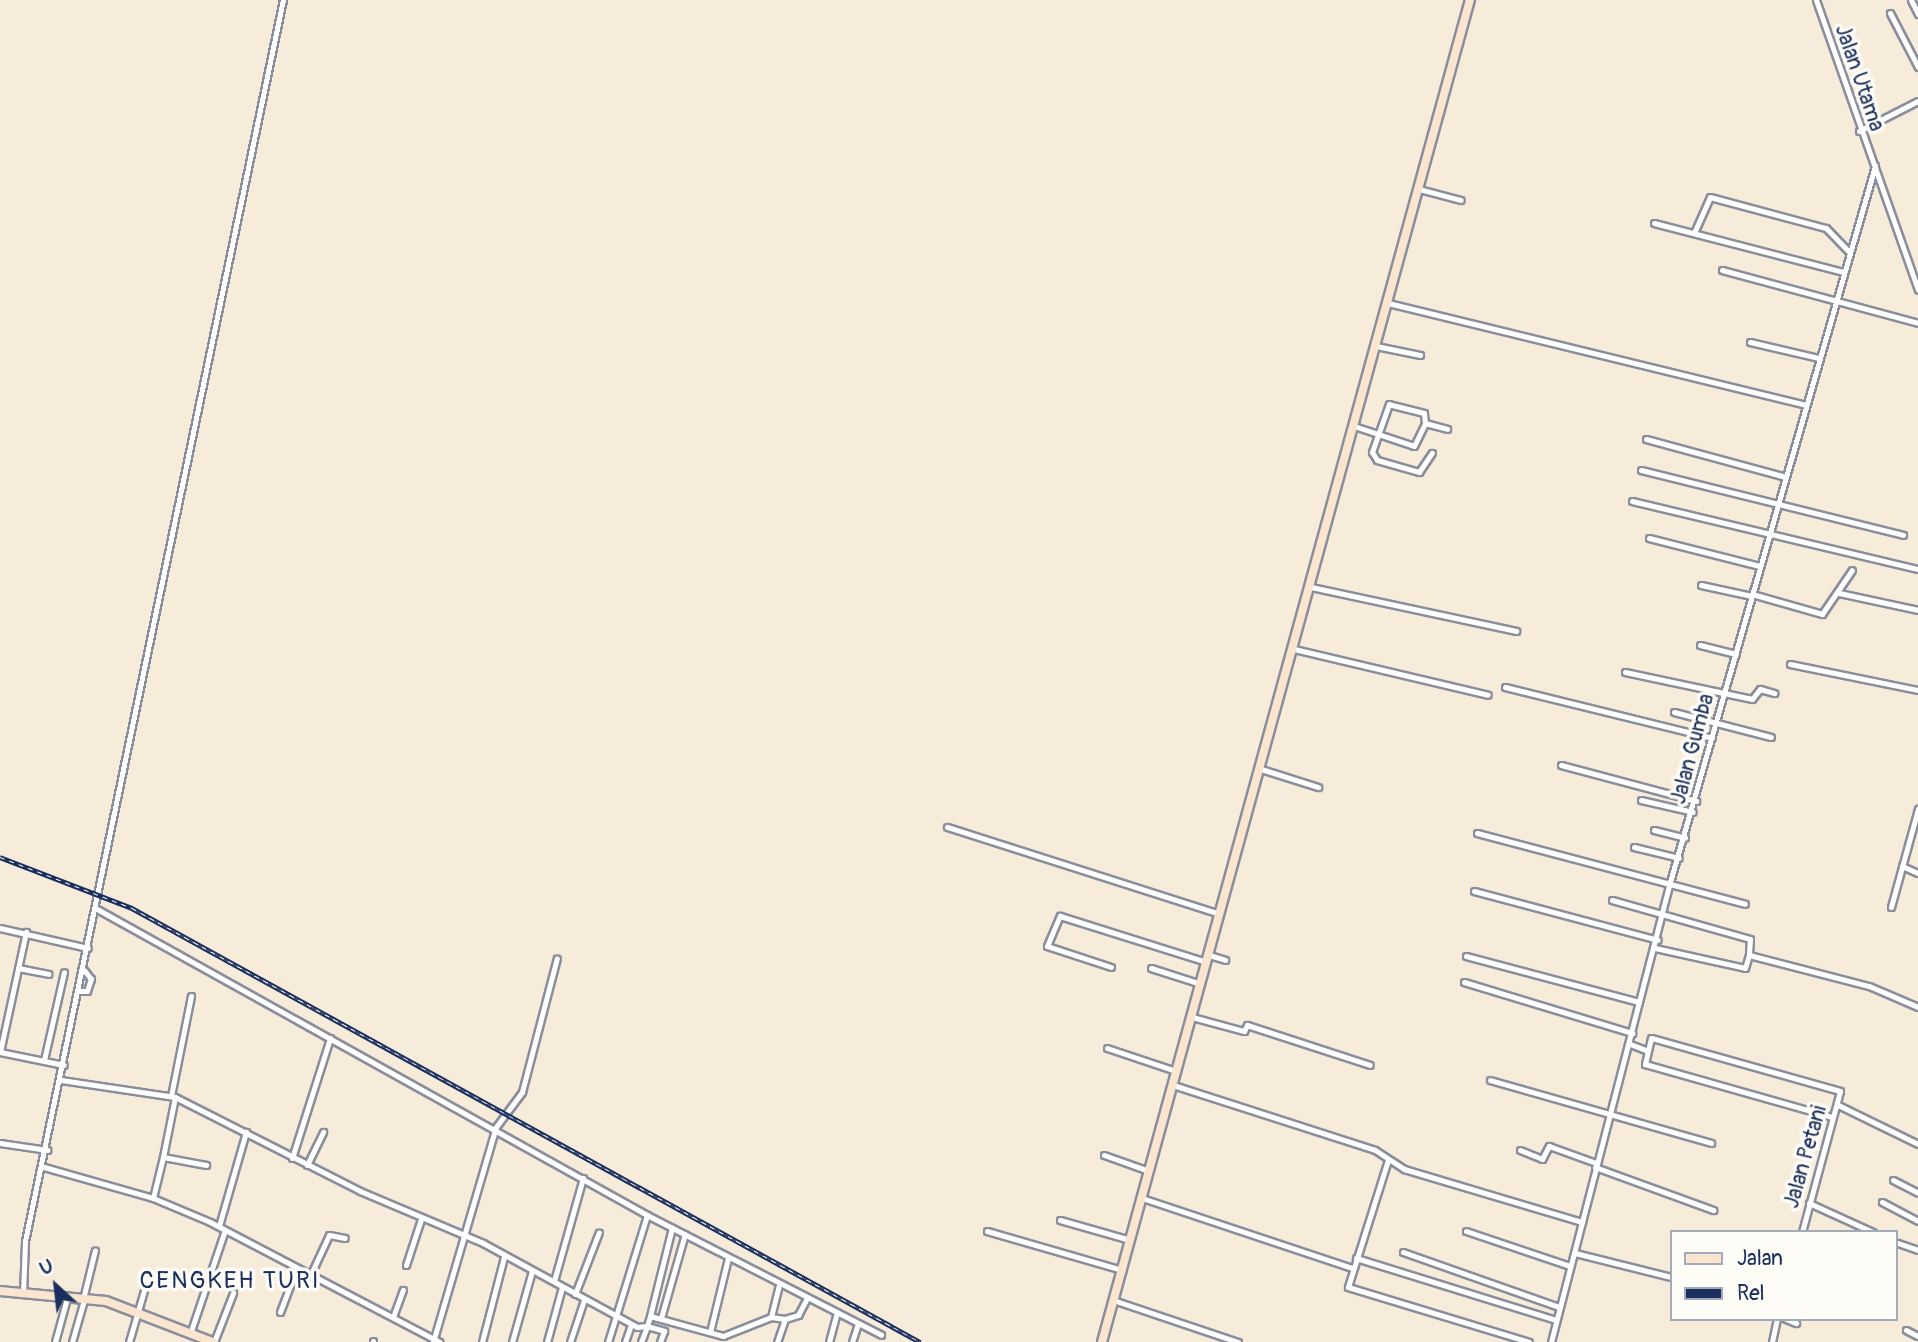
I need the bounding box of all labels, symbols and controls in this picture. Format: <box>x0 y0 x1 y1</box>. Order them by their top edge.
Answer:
street label: Jalan Utama <box>1829 21 1889 135</box>
street label: Jalan Gumba <box>1666 691 1720 807</box>
street label: Jalan Petani <box>1779 1103 1833 1211</box>
legend <box>1670 1230 1897 1321</box>
text: Jalan <box>1737 1245 1783 1272</box>
north arrow <box>21 1251 91 1321</box>
text: U <box>35 1254 58 1281</box>
district label: CENGKEH TURI <box>141 1267 319 1295</box>
text: Rel <box>1737 1280 1765 1307</box>

